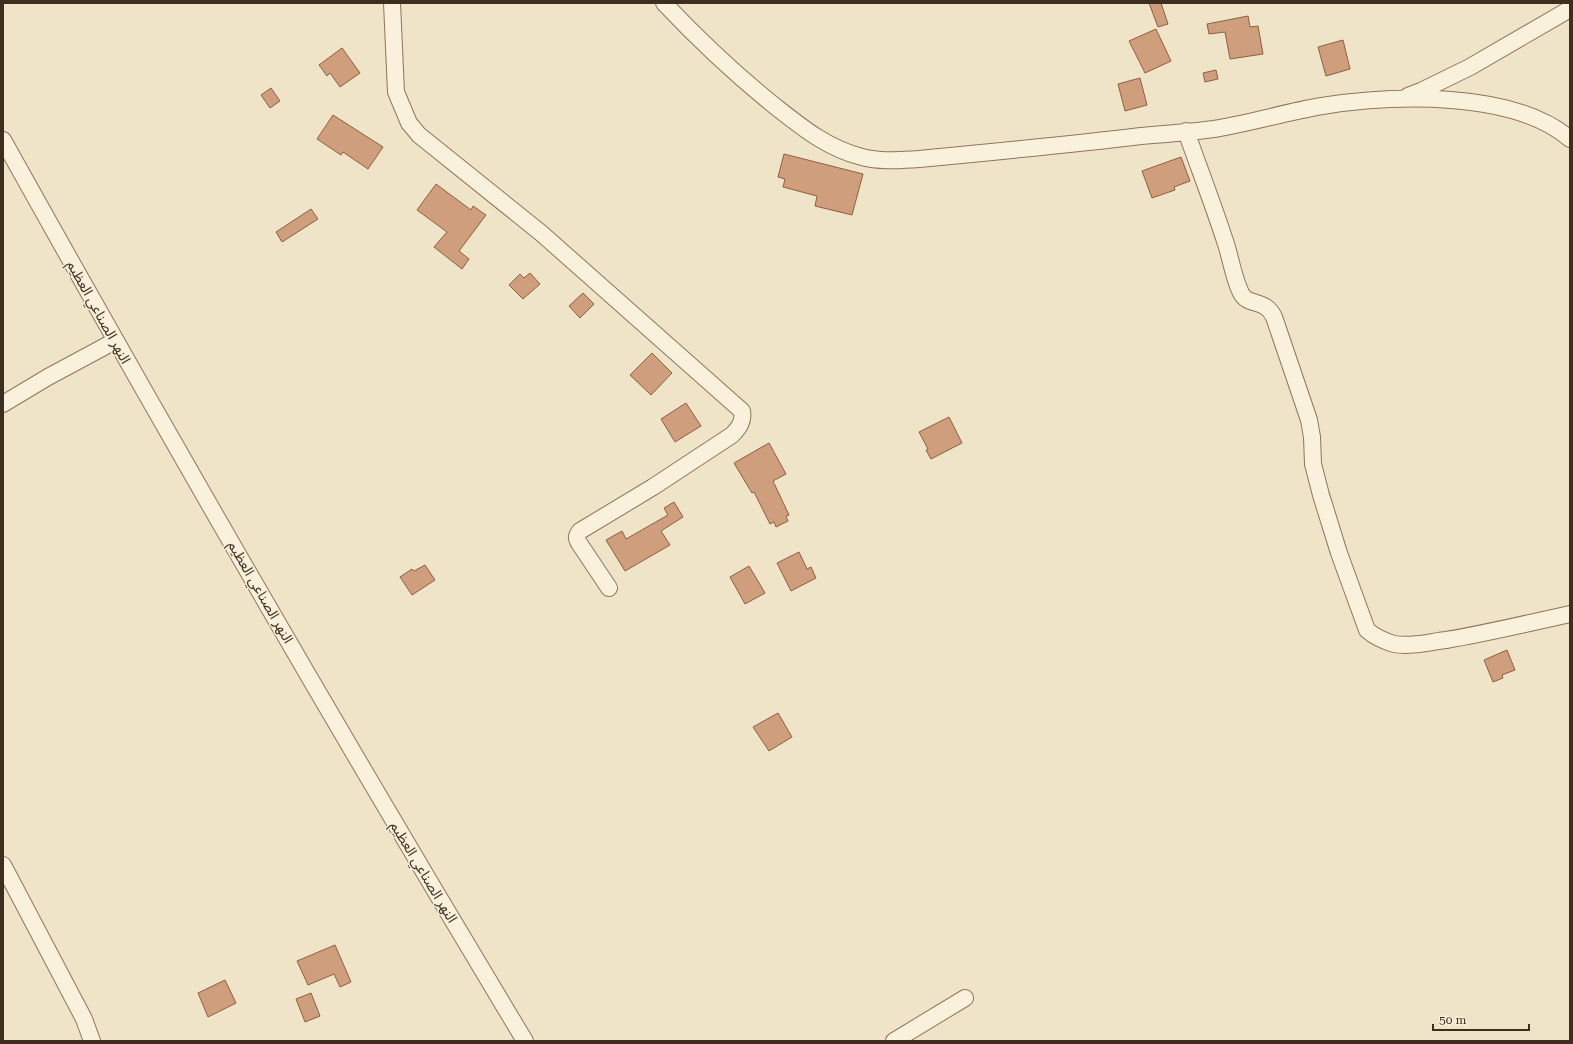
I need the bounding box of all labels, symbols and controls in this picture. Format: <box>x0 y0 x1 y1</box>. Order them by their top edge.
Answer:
street label: النهر الصناعي العظيم <box>61 258 134 368</box>
street label: النهر الصناعي العظيم <box>222 538 297 648</box>
street label: النهر الصناعي العظيم <box>385 818 461 927</box>
scale bar <box>1433 1006 1529 1032</box>
text: 50 m <box>1439 1013 1466 1027</box>

